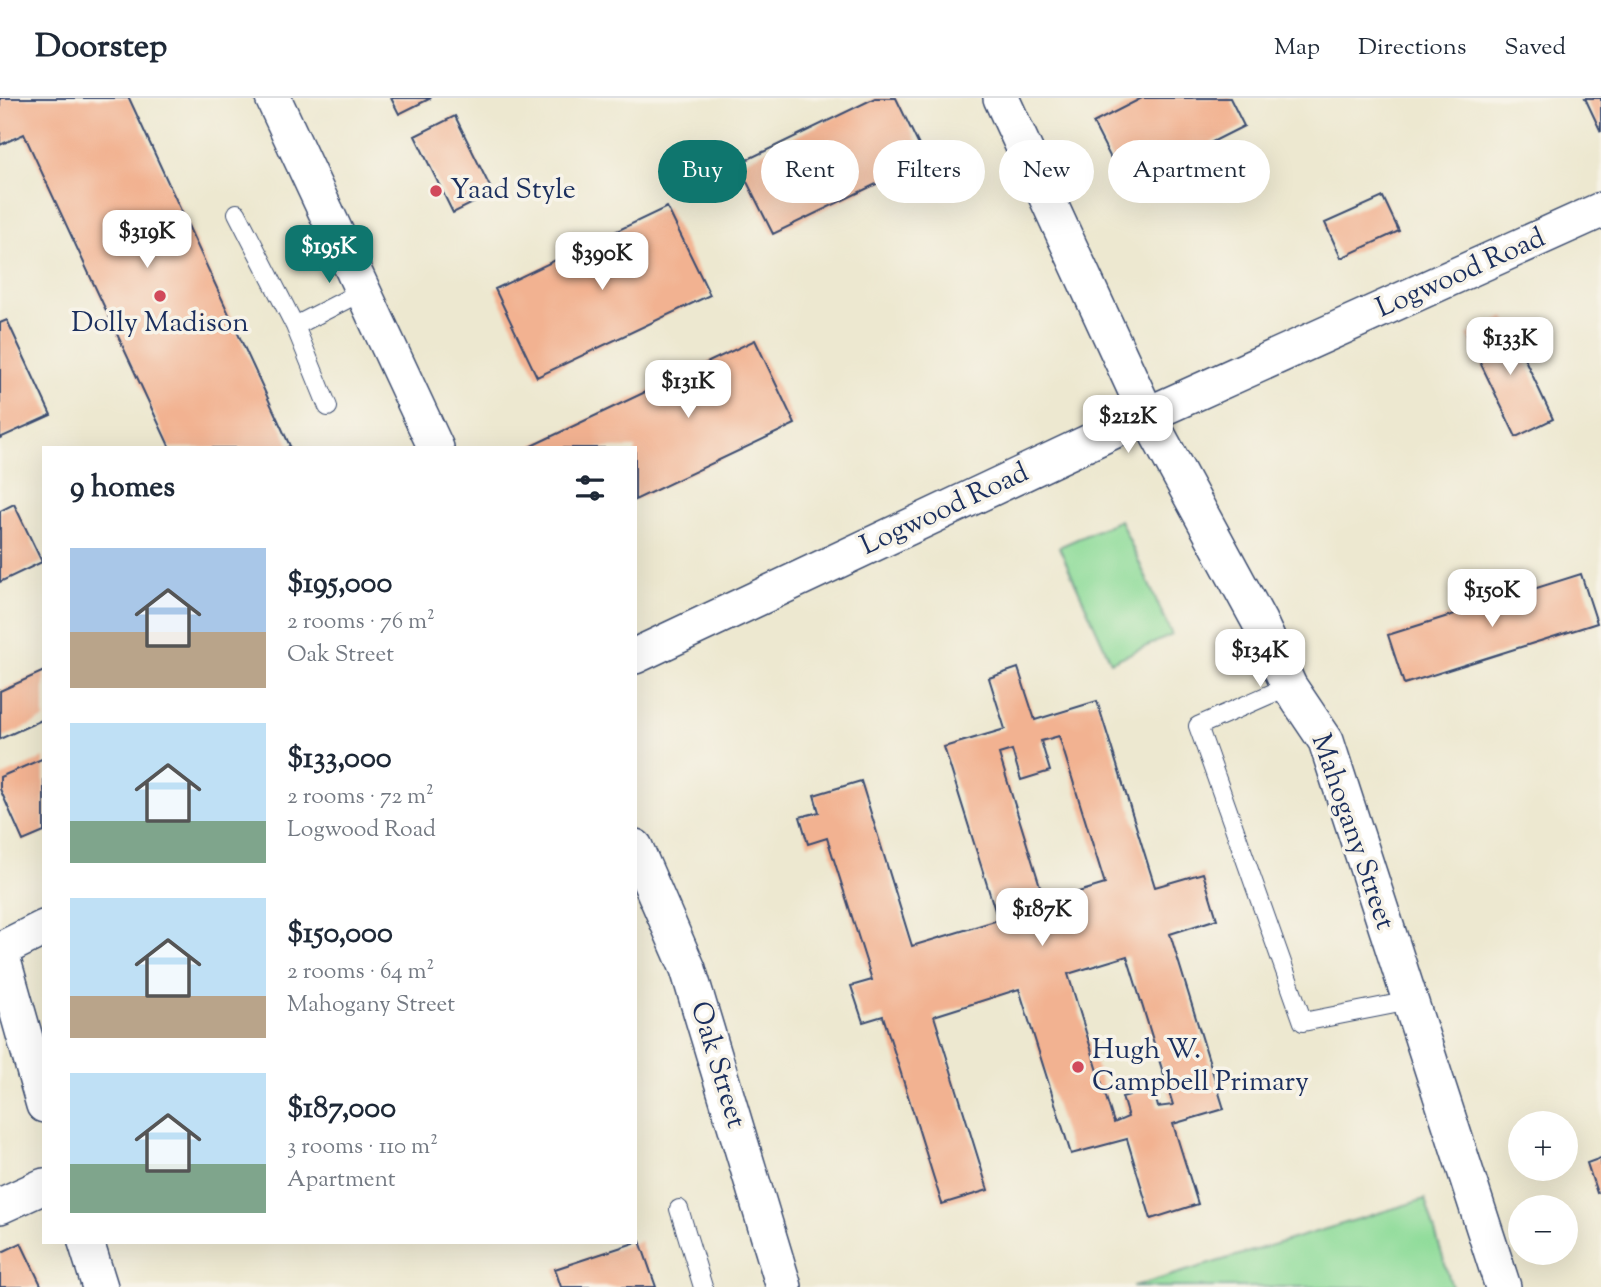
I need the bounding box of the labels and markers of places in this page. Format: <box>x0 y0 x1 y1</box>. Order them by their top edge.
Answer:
place label: Yaad Style <box>450 171 576 211</box>
marker: Yaad Style <box>428 183 444 199</box>
pin: $319K <box>98 211 196 270</box>
pin: $195K <box>280 226 378 285</box>
pin: $390K <box>553 232 651 292</box>
marker: Dolly Madison <box>152 288 168 304</box>
place label: Dolly Madison <box>71 304 249 344</box>
pin: $133K <box>1461 317 1559 377</box>
pin: $131K <box>639 360 737 420</box>
pin: $212K <box>1079 396 1177 455</box>
pin: $150K <box>1443 570 1541 629</box>
pin: $134K <box>1211 630 1309 689</box>
pin: $187K <box>993 888 1091 948</box>
place label: Hugh W. Campbell Primary <box>1092 1031 1309 1103</box>
marker: Hugh W. Campbell Primary <box>1070 1059 1086 1075</box>

